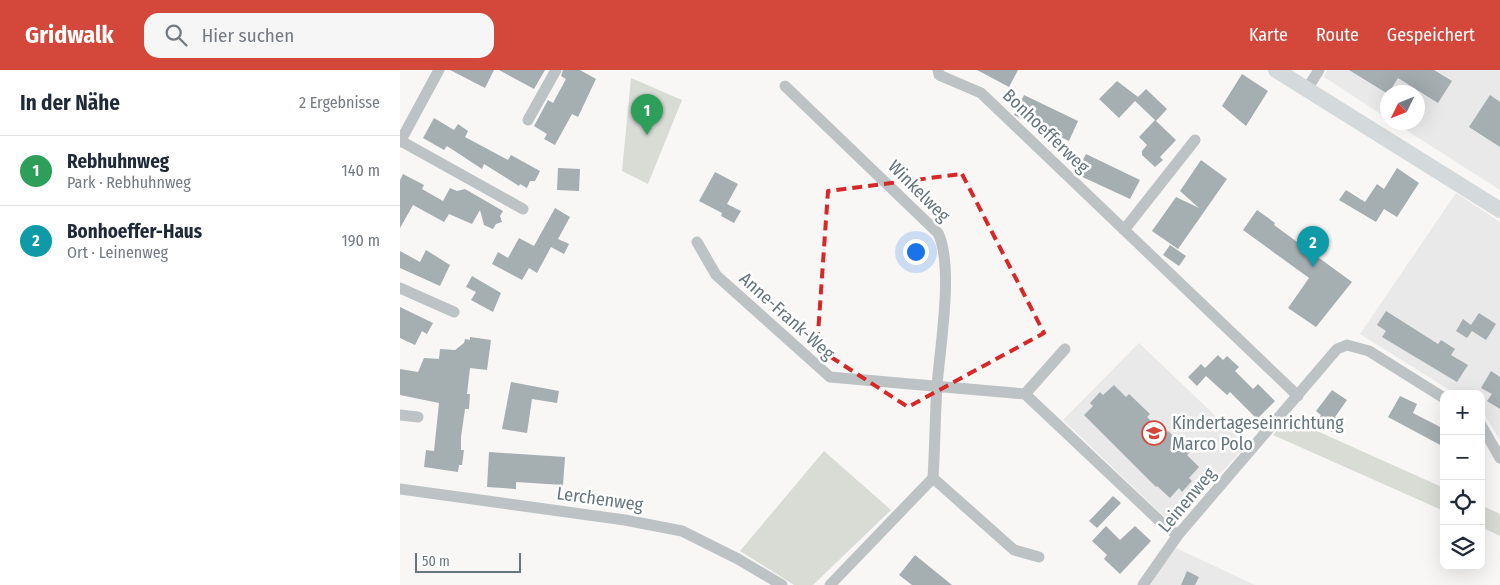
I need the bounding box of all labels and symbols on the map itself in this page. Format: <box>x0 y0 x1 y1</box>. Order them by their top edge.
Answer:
street label: Bonhoefferweg <box>998 84 1094 178</box>
north arrow <box>1380 85 1425 130</box>
pin: 1 <box>631 94 663 135</box>
street label: Winkelweg <box>883 155 955 227</box>
pin: 2 <box>1297 226 1329 267</box>
your location <box>903 239 929 265</box>
street label: Anne-Frank-Weg <box>735 268 839 365</box>
place label: Kindertageseinrichtung Marco Polo <box>1172 412 1344 455</box>
school or university icon: Kindertageseinrichtung Marco Polo <box>1141 420 1167 446</box>
street label: Leinenweg <box>1153 463 1221 537</box>
street label: Lerchenweg <box>555 482 645 516</box>
scale bar <box>415 550 521 573</box>

